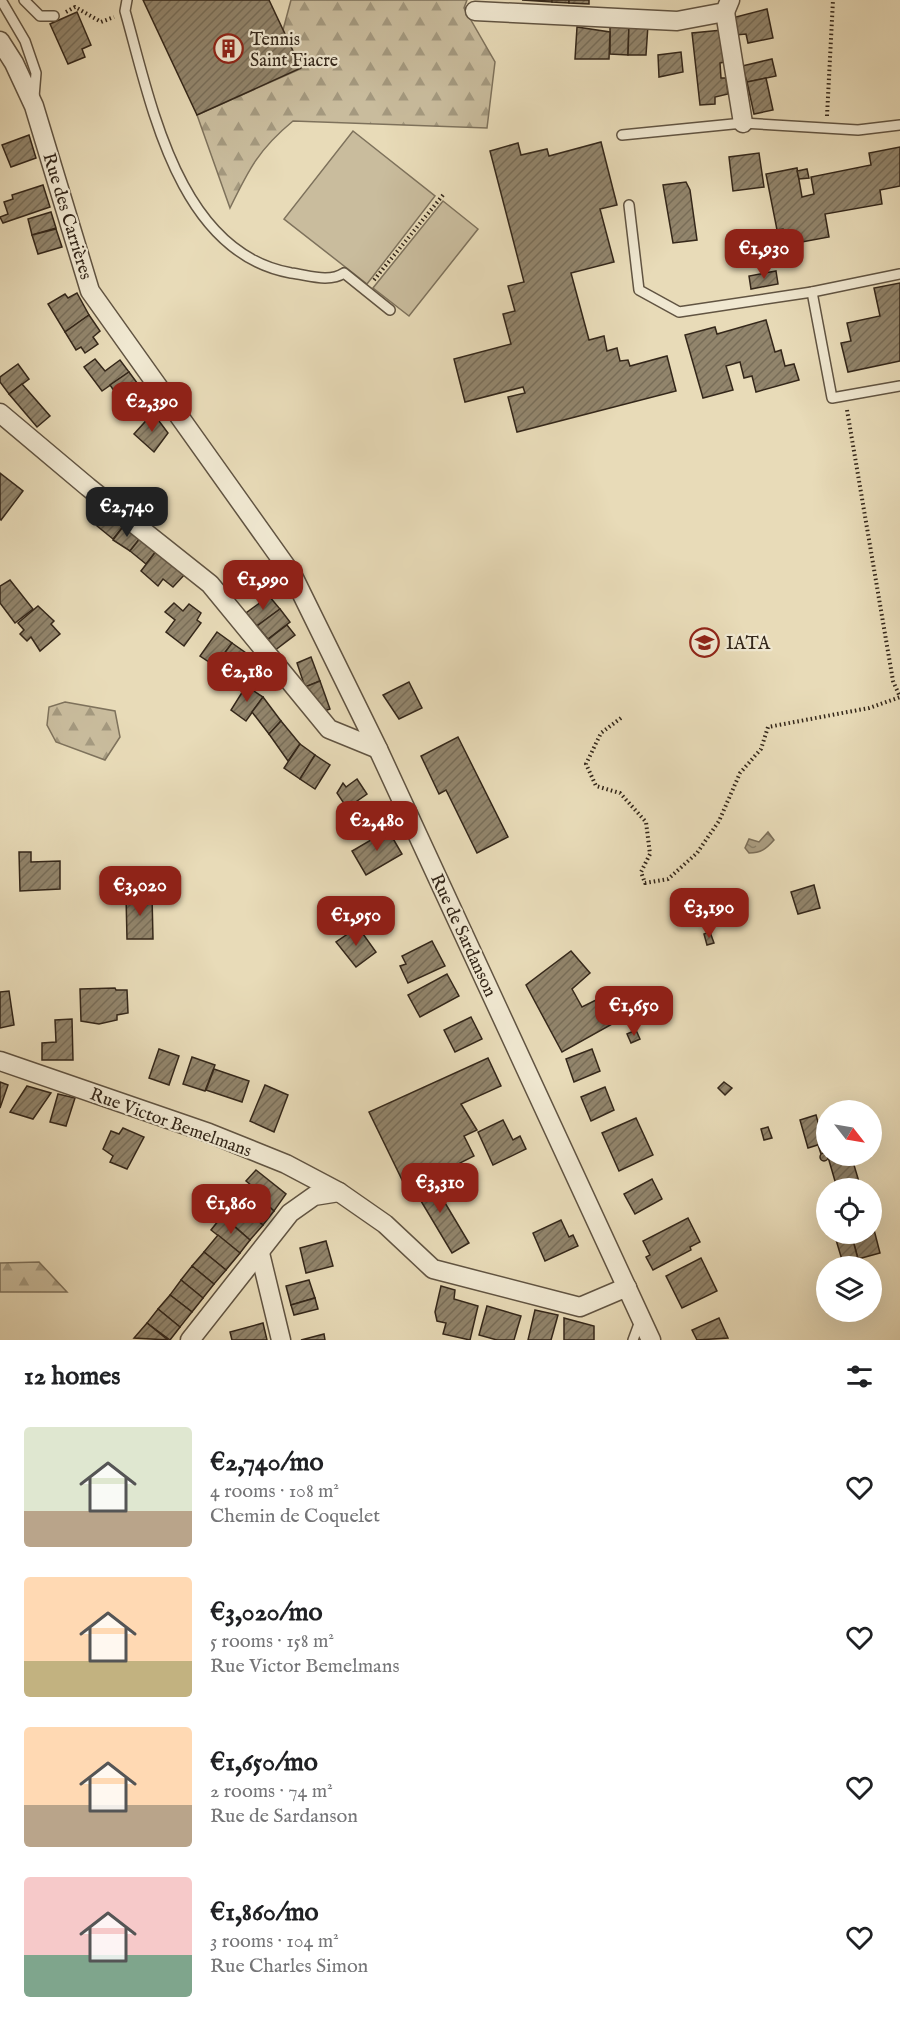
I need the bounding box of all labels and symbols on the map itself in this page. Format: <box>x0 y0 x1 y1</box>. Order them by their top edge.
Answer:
place label: Tennis Saint Fiacre <box>250 29 338 73</box>
building icon: Tennis Saint Fiacre <box>213 33 245 65</box>
street label: Rue des Carrières <box>36 150 97 283</box>
pin: €1,930 <box>715 229 813 280</box>
pin: €2,390 <box>103 382 201 433</box>
pin: €2,740 <box>78 487 176 538</box>
pin: €1,990 <box>214 560 312 611</box>
school or university icon: IATA <box>689 627 721 659</box>
place label: IATA <box>726 633 771 656</box>
pin: €2,180 <box>198 652 296 703</box>
pin: €2,480 <box>328 801 426 852</box>
pin: €3,020 <box>91 866 189 917</box>
street label: Rue de Sardanson <box>424 870 501 1001</box>
pin: €3,190 <box>660 888 758 939</box>
pin: €1,950 <box>307 896 405 947</box>
pin: €1,650 <box>585 986 683 1037</box>
street label: Rue Victor Bemelmans <box>86 1083 255 1163</box>
north arrow <box>816 1100 882 1166</box>
pin: €3,310 <box>391 1163 489 1214</box>
pin: €1,860 <box>182 1184 280 1235</box>

